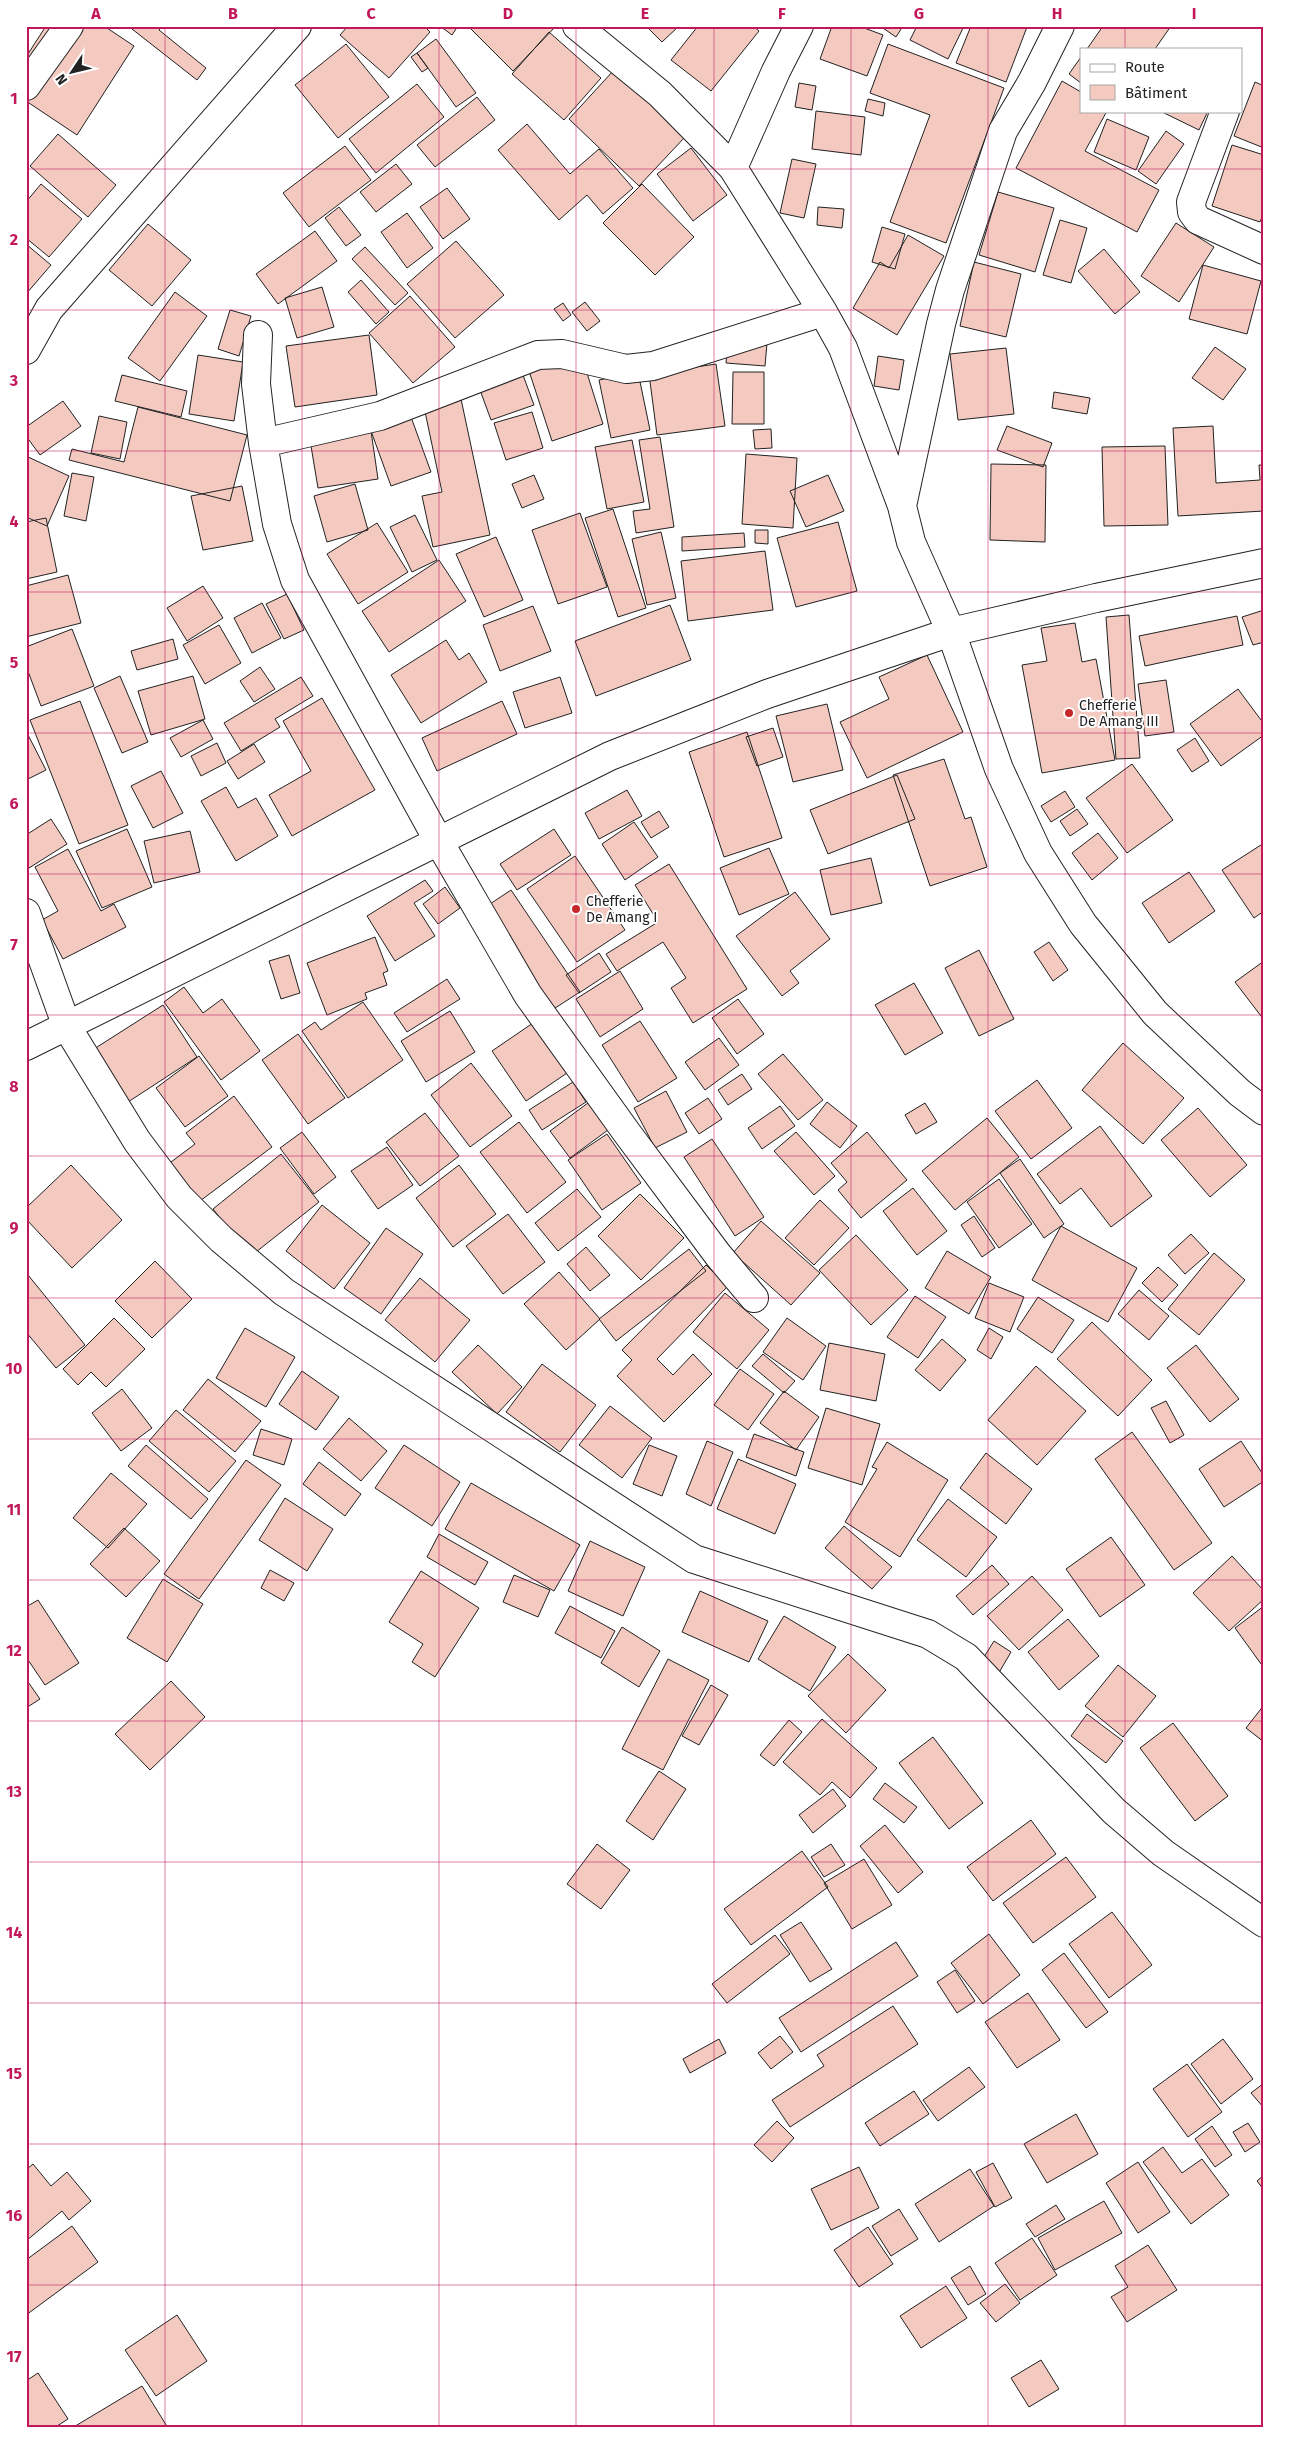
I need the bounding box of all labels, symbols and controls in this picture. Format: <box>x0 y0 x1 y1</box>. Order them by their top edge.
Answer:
text: A <box>90 4 101 23</box>
text: B <box>228 4 238 23</box>
text: C <box>366 4 376 23</box>
text: D <box>503 4 513 23</box>
text: E <box>641 4 649 23</box>
text: F <box>778 4 786 23</box>
text: G <box>914 4 924 23</box>
text: H <box>1052 4 1062 23</box>
text: I <box>1192 4 1196 23</box>
north arrow <box>48 48 98 98</box>
legend <box>1080 48 1242 112</box>
text: Route <box>1125 58 1165 76</box>
text: N <box>52 70 71 88</box>
text: Bâtiment <box>1125 84 1188 102</box>
text: 1 <box>10 89 18 108</box>
text: 2 <box>10 230 18 249</box>
text: 3 <box>9 371 18 390</box>
text: 4 <box>9 512 19 531</box>
text: 5 <box>10 653 19 672</box>
place label: Chefferie De Amang III <box>1079 697 1159 730</box>
marker: Chefferie De Amang III <box>1063 707 1075 719</box>
text: 6 <box>9 794 19 813</box>
place label: Chefferie De Amang I <box>586 893 657 926</box>
marker: Chefferie De Amang I <box>570 903 582 915</box>
text: 7 <box>10 935 18 954</box>
text: 8 <box>9 1077 19 1096</box>
text: 9 <box>10 1218 19 1237</box>
text: 10 <box>6 1359 22 1378</box>
text: 11 <box>7 1500 21 1519</box>
text: 12 <box>6 1641 22 1660</box>
text: 13 <box>6 1782 22 1801</box>
text: 14 <box>6 1923 22 1942</box>
text: 15 <box>6 2064 22 2083</box>
text: 16 <box>6 2206 22 2225</box>
text: 17 <box>7 2347 22 2366</box>

